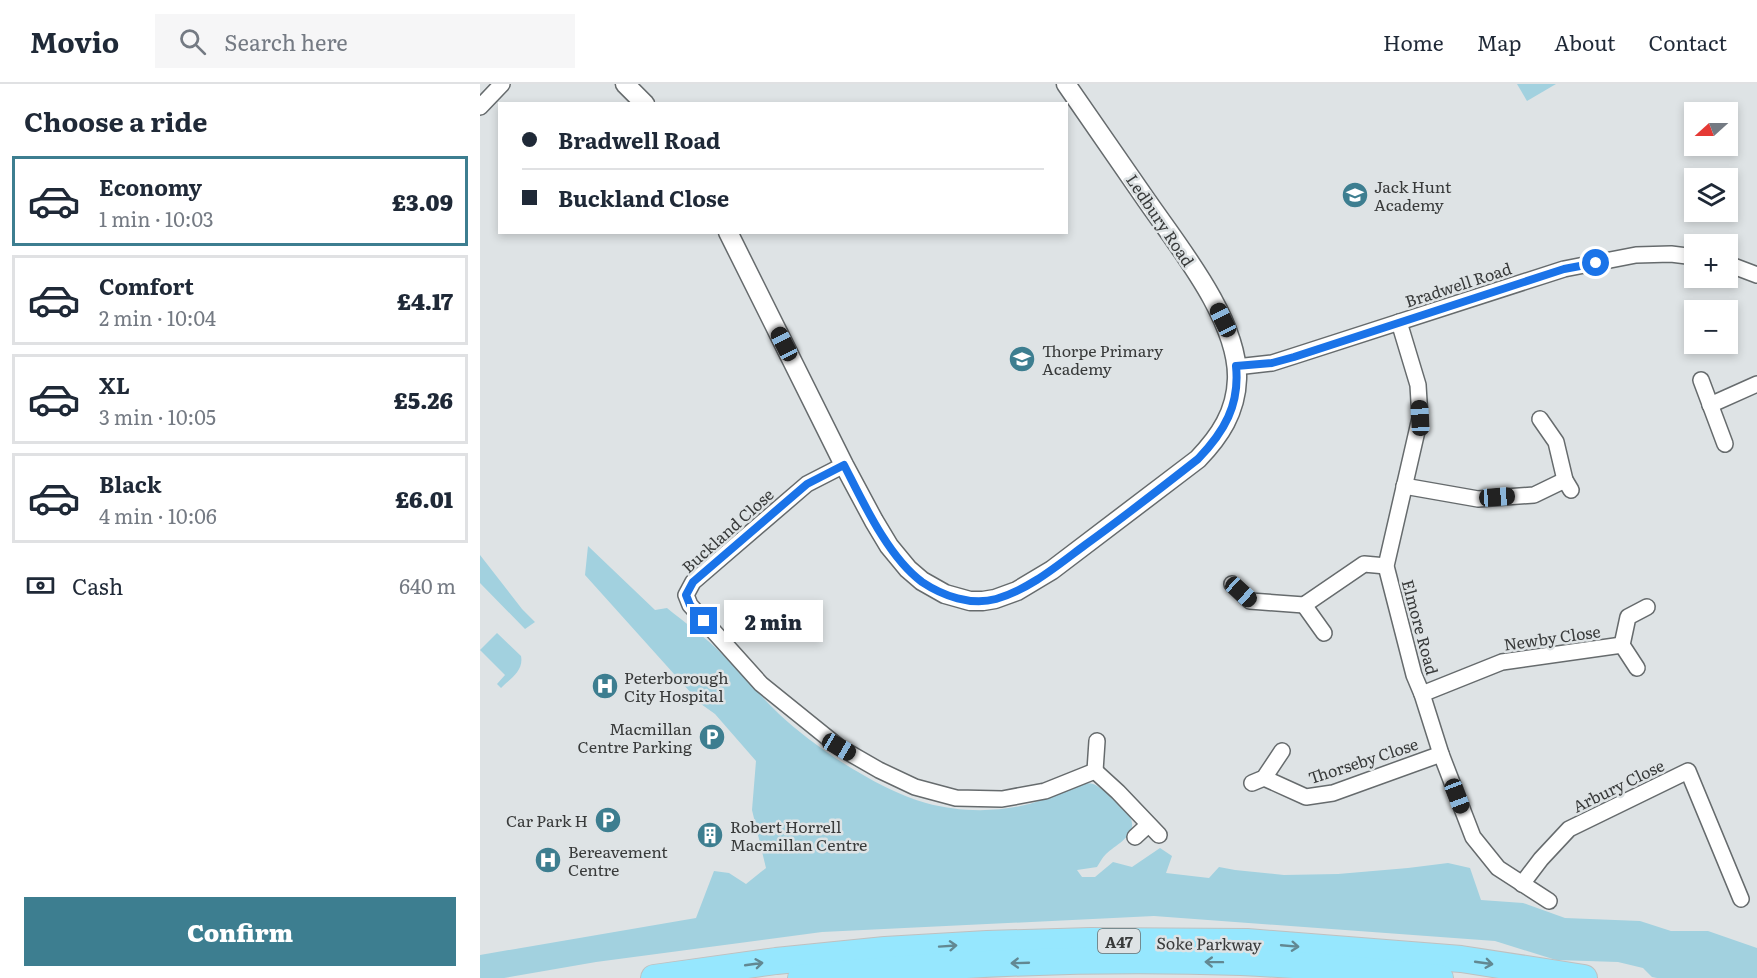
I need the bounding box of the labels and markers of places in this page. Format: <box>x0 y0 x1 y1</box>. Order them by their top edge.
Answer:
place label: Jack Hunt Academy <box>1374 174 1452 216</box>
school or university icon: Jack Hunt Academy <box>1340 180 1370 210</box>
place label: Thorpe Primary Academy <box>1042 338 1164 380</box>
school or university icon: Thorpe Primary Academy <box>1007 344 1037 374</box>
place label: Peterborough City Hospital <box>624 665 729 707</box>
hospital icon: Peterborough City Hospital <box>590 671 620 701</box>
place label: Macmillan Centre Parking <box>578 716 692 758</box>
parking icon: Macmillan Centre Parking <box>697 722 727 752</box>
parking icon: Car Park H <box>593 805 623 835</box>
place label: Car Park H <box>506 808 588 832</box>
place label: Robert Horrell Macmillan Centre <box>730 814 867 856</box>
building icon: Robert Horrell Macmillan Centre <box>695 820 725 850</box>
place label: Bereavement Centre <box>568 839 668 881</box>
hospital icon: Bereavement Centre <box>533 845 563 875</box>

